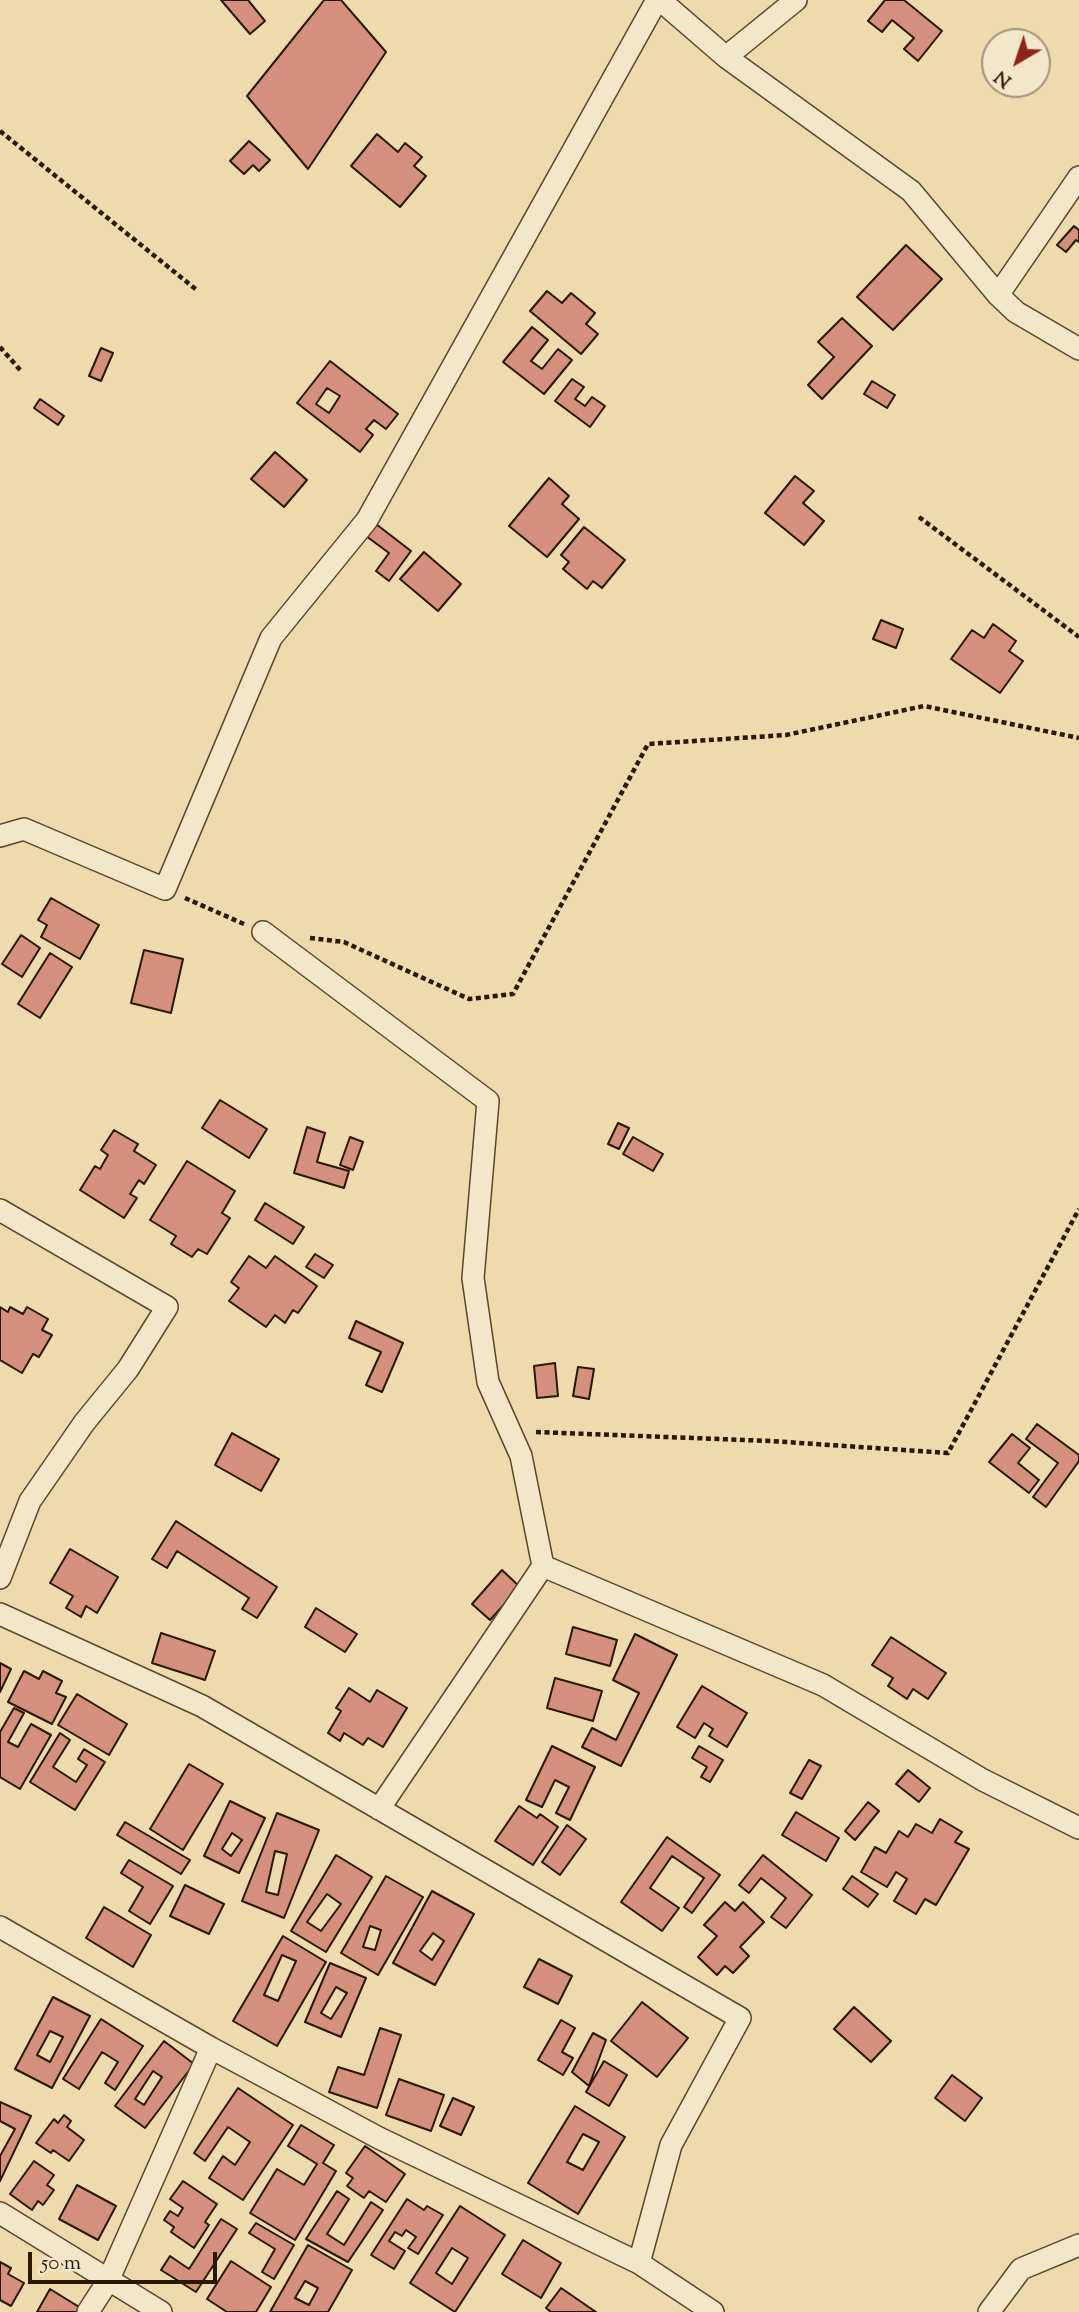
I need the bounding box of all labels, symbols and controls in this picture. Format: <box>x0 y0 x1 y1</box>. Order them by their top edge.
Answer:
north arrow <box>981 28 1051 98</box>
text: N <box>989 63 1018 93</box>
scale bar <box>32 2238 220 2282</box>
text: 50 m <box>41 2249 81 2279</box>

